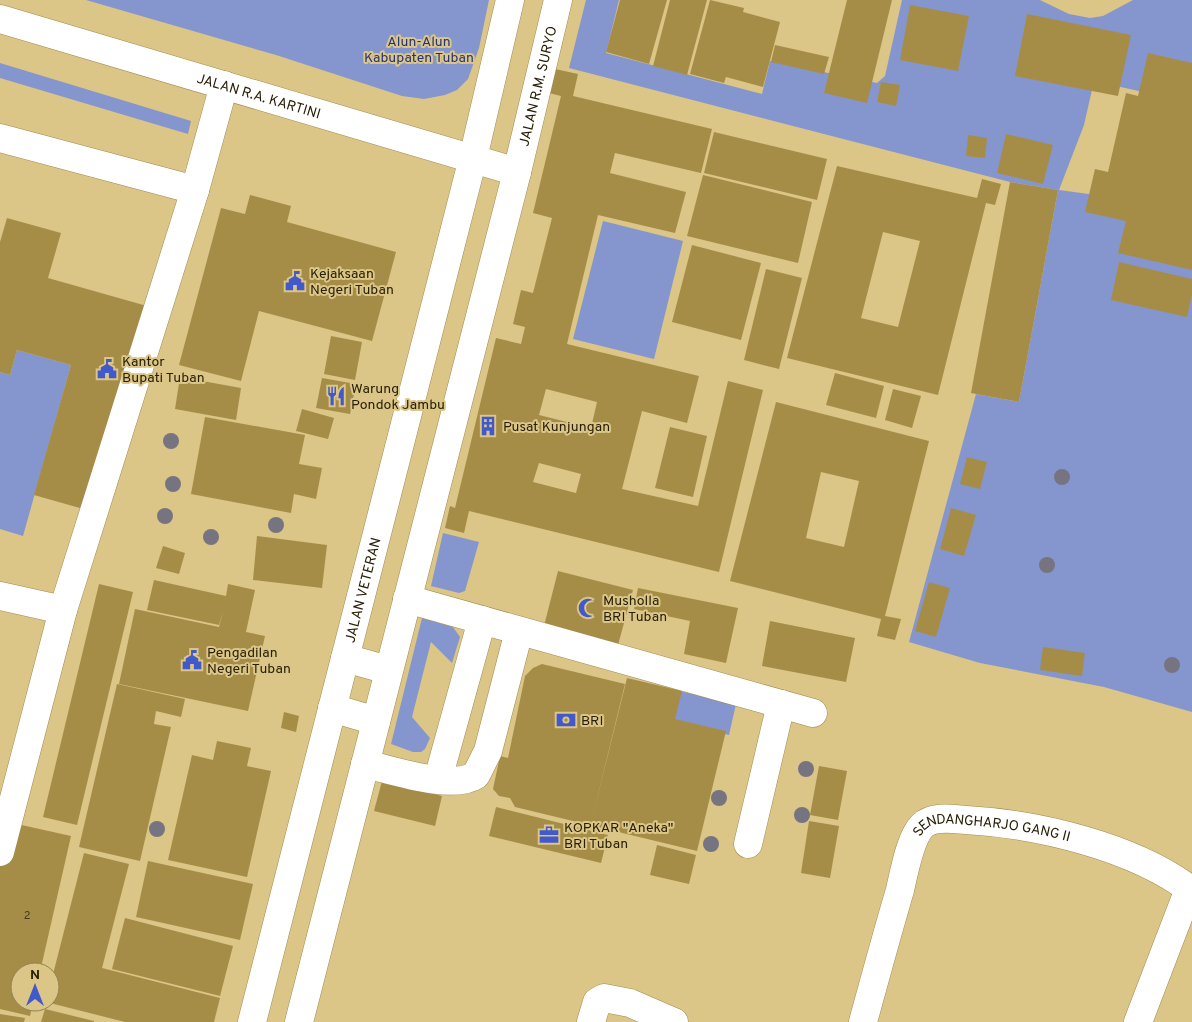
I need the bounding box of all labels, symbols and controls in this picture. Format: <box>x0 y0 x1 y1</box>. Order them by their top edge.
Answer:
street label: JALAN R.M. SURYO <box>516 25 561 148</box>
park label: Alun-Alun Kabupaten Tuban <box>364 34 474 67</box>
street label: JALAN R.A. KARTINI <box>194 71 322 123</box>
place label: Kejaksaan Negeri Tuban <box>310 266 394 299</box>
public building icon: Kejaksaan Negeri Tuban <box>284 270 306 292</box>
place label: Kantor Bupati Tuban <box>122 354 205 387</box>
public building icon: Kantor Bupati Tuban <box>96 358 118 380</box>
place label: Warung Pondok Jambu <box>351 381 445 414</box>
restaurant icon: Warung Pondok Jambu <box>325 385 347 407</box>
building icon: Pusat Kunjungan <box>477 415 499 437</box>
place label: Pusat Kunjungan <box>503 419 610 436</box>
street label: JALAN VETERAN <box>342 536 386 645</box>
place label: Musholla BRI Tuban <box>603 593 667 626</box>
mosque icon: Musholla BRI Tuban <box>577 597 599 619</box>
place label: Pengadilan Negeri Tuban <box>207 645 291 678</box>
public building icon: Pengadilan Negeri Tuban <box>181 649 203 671</box>
bank icon: BRI <box>555 709 577 731</box>
place label: BRI <box>581 713 603 730</box>
street label: SENDANGHARJO GANG II <box>910 811 1072 846</box>
place label: KOPKAR "Aneka" BRI Tuban <box>564 820 674 853</box>
office icon: KOPKAR "Aneka" BRI Tuban <box>538 824 560 846</box>
house number: 2 <box>24 909 30 923</box>
north arrow <box>10 962 60 1012</box>
text: N <box>30 967 40 984</box>

